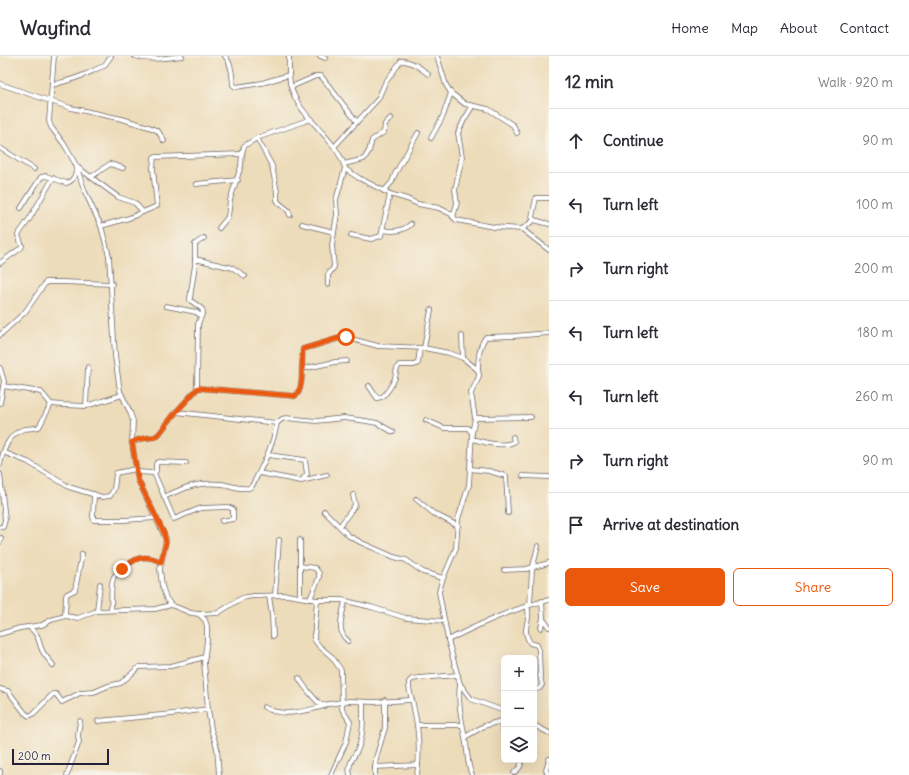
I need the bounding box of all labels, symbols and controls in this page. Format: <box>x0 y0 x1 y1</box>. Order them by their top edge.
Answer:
text: Wayfind <box>20 16 91 40</box>
text: Home <box>671 19 709 37</box>
text: Map <box>731 19 758 37</box>
text: About <box>780 19 818 37</box>
text: Contact <box>840 19 889 37</box>
text: 12 min <box>565 71 614 93</box>
text: Walk · 920 m <box>818 74 893 91</box>
icon: ahead <box>565 130 587 152</box>
text: Continue <box>603 131 664 150</box>
text: 90 m <box>862 132 893 149</box>
icon: left <box>565 194 587 216</box>
text: Turn left <box>603 195 658 214</box>
text: 100 m <box>856 196 893 213</box>
icon: right <box>565 258 587 280</box>
text: Turn right <box>603 259 668 278</box>
text: 200 m <box>854 260 893 277</box>
icon: left <box>565 322 587 344</box>
text: Turn left <box>603 323 658 342</box>
text: 180 m <box>857 324 893 341</box>
route start <box>337 328 355 346</box>
icon: left <box>565 386 587 408</box>
text: Turn left <box>603 387 658 406</box>
text: 260 m <box>855 388 893 405</box>
icon: right <box>565 450 587 472</box>
text: Turn right <box>603 451 668 470</box>
text: 90 m <box>862 452 893 469</box>
icon: arrive <box>565 514 587 536</box>
text: Arrive at destination <box>603 515 739 534</box>
route end <box>113 560 131 578</box>
button: Save <box>565 568 725 606</box>
button: Share <box>733 568 893 606</box>
map controls <box>501 655 537 763</box>
button: + <box>501 655 537 691</box>
button: − <box>501 691 537 727</box>
button: layers <box>501 727 537 763</box>
scale bar <box>12 747 109 766</box>
text: 200 m <box>18 749 51 763</box>

